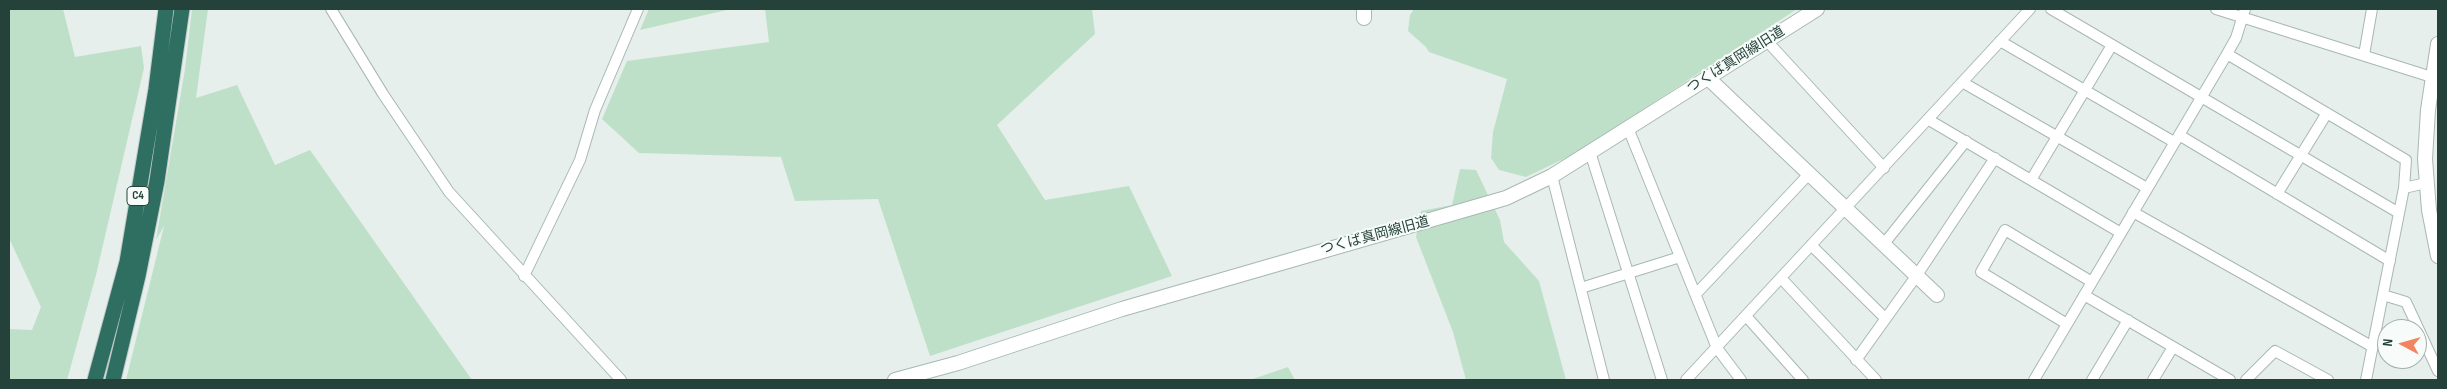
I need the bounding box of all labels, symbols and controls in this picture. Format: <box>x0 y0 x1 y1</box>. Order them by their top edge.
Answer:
street label: つくば真岡線旧道 <box>1684 23 1788 97</box>
road number: C4 <box>127 187 149 206</box>
street label: つくば真岡線旧道 <box>1319 213 1431 259</box>
north arrow <box>2377 319 2427 369</box>
text: N <box>2379 338 2396 347</box>

